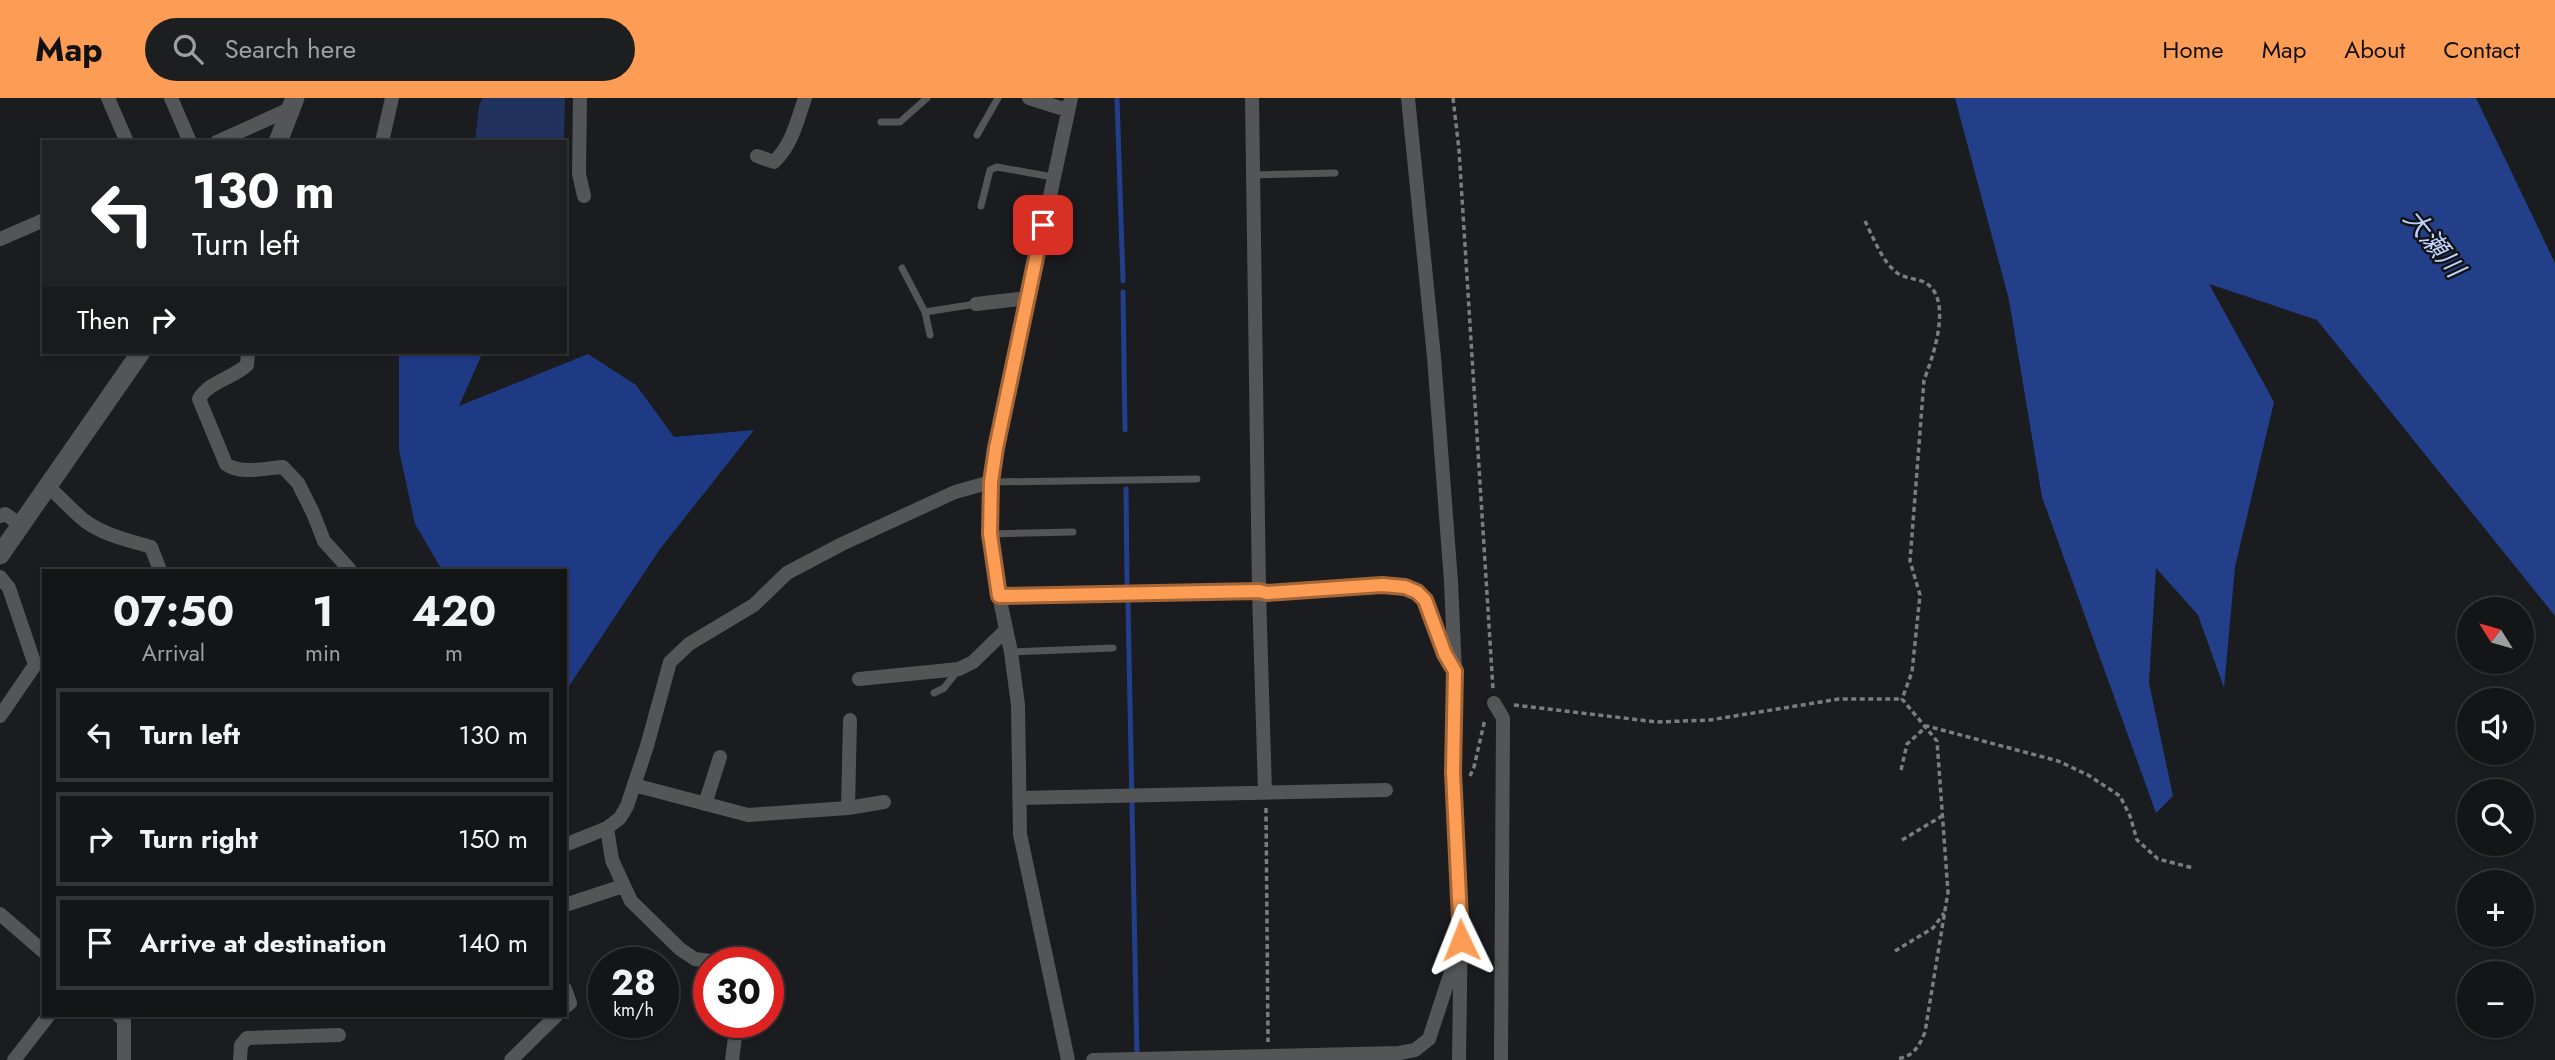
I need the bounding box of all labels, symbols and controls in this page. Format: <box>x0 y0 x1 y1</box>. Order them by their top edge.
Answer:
search box <box>145 18 635 81</box>
text: Map <box>35 26 103 73</box>
icon: search <box>169 30 207 68</box>
text: Search here <box>225 30 356 68</box>
text: Home <box>2162 32 2224 67</box>
text: Map <box>2262 32 2306 67</box>
text: About <box>2344 32 2405 67</box>
text: Contact <box>2443 32 2520 67</box>
text: 130 m <box>192 156 335 226</box>
icon: left <box>77 168 168 259</box>
pin <box>1013 195 1073 255</box>
water label: 大瀬川 <box>2395 201 2475 288</box>
icon: arrive <box>1024 206 1062 244</box>
text: Turn left <box>192 221 299 267</box>
text: Then <box>77 301 130 339</box>
icon: right <box>144 301 182 339</box>
text: 07:50 <box>113 581 234 642</box>
text: 1 <box>312 581 334 642</box>
text: 420 <box>412 581 496 642</box>
north arrow <box>2457 597 2534 674</box>
map controls <box>2457 597 2534 1038</box>
text: Arrival <box>142 636 205 670</box>
text: min <box>305 636 341 670</box>
text: m <box>445 636 463 670</box>
button: sound <box>2457 688 2534 765</box>
icon: left <box>81 716 119 754</box>
text: Turn left <box>140 716 240 754</box>
text: 130 m <box>458 716 528 754</box>
button: search <box>2457 779 2534 856</box>
icon: right <box>81 820 119 858</box>
text: Turn right <box>140 820 258 858</box>
text: 150 m <box>458 820 528 858</box>
button: + <box>2457 870 2534 947</box>
position arrow <box>1424 903 1498 977</box>
icon: arrive <box>81 924 119 962</box>
text: Arrive at destination <box>140 924 387 962</box>
text: 140 m <box>457 924 528 962</box>
speed limit sign: 30 <box>693 947 784 1038</box>
text: 28 <box>611 958 656 1008</box>
button: − <box>2457 961 2534 1038</box>
text: km/h <box>613 997 654 1023</box>

